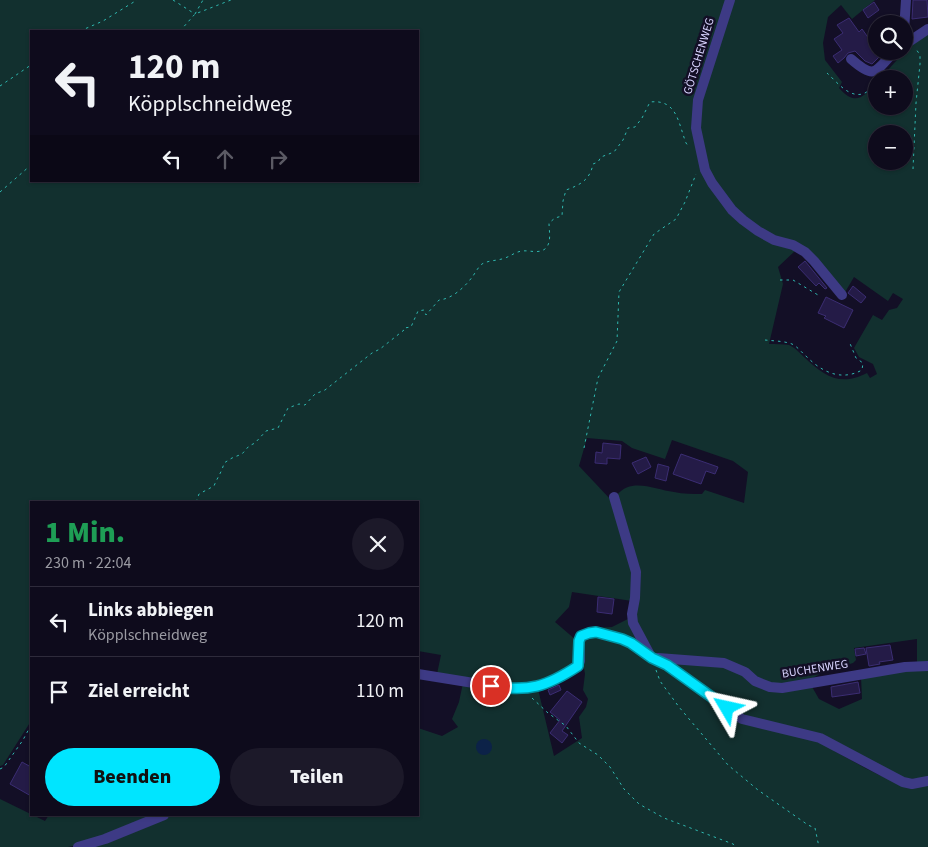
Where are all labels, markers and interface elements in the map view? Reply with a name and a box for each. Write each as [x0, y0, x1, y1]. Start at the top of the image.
map controls [868, 15, 913, 170]
button: search [868, 15, 913, 60]
street label: GÖTSCHENWEG [679, 16, 719, 96]
text: 120 m [128, 42, 220, 92]
icon: left [45, 50, 110, 115]
button: + [868, 70, 913, 115]
text: Köpplschneidweg [128, 88, 292, 120]
button: − [868, 125, 913, 170]
icon: left [158, 145, 186, 173]
icon: ahead [211, 145, 239, 173]
icon: right [264, 145, 292, 173]
text: 1 Min. [45, 511, 125, 554]
button: close [352, 518, 404, 570]
text: 230 m · 22:04 [45, 552, 132, 574]
text: Links abbiegen [88, 597, 214, 624]
icon: left [45, 608, 73, 636]
text: 120 m [356, 608, 404, 635]
text: Köpplschneidweg [88, 624, 207, 646]
street label: BUCHENWEG [781, 655, 849, 683]
pin [470, 665, 512, 707]
icon: arrive [477, 672, 505, 700]
icon: arrive [45, 678, 73, 706]
text: Ziel erreicht [88, 678, 189, 705]
text: 110 m [356, 678, 404, 705]
position arrow [700, 681, 752, 733]
button: Beenden [45, 748, 220, 806]
button: Teilen [230, 748, 404, 806]

